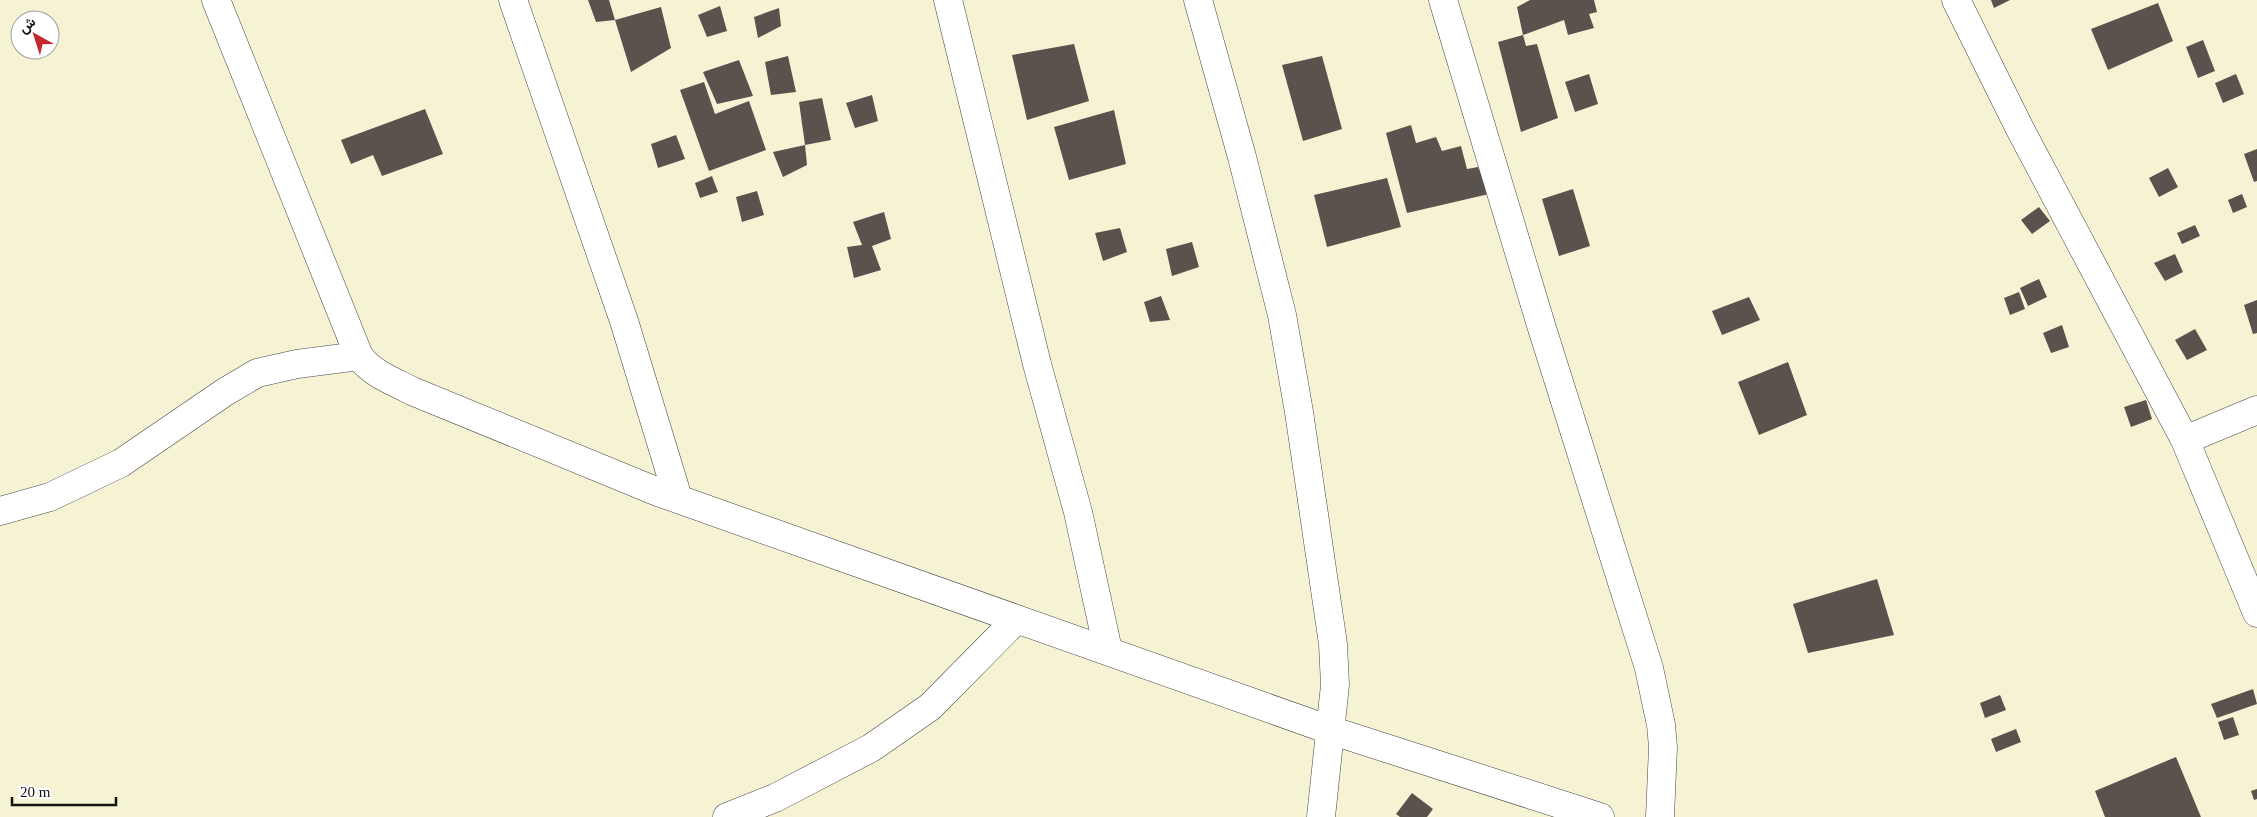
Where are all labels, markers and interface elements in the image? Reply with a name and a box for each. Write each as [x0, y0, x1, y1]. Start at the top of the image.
north arrow [10, 10, 60, 60]
text: ش [16, 14, 39, 37]
scale bar [12, 774, 116, 806]
text: 20 m [20, 784, 51, 800]

